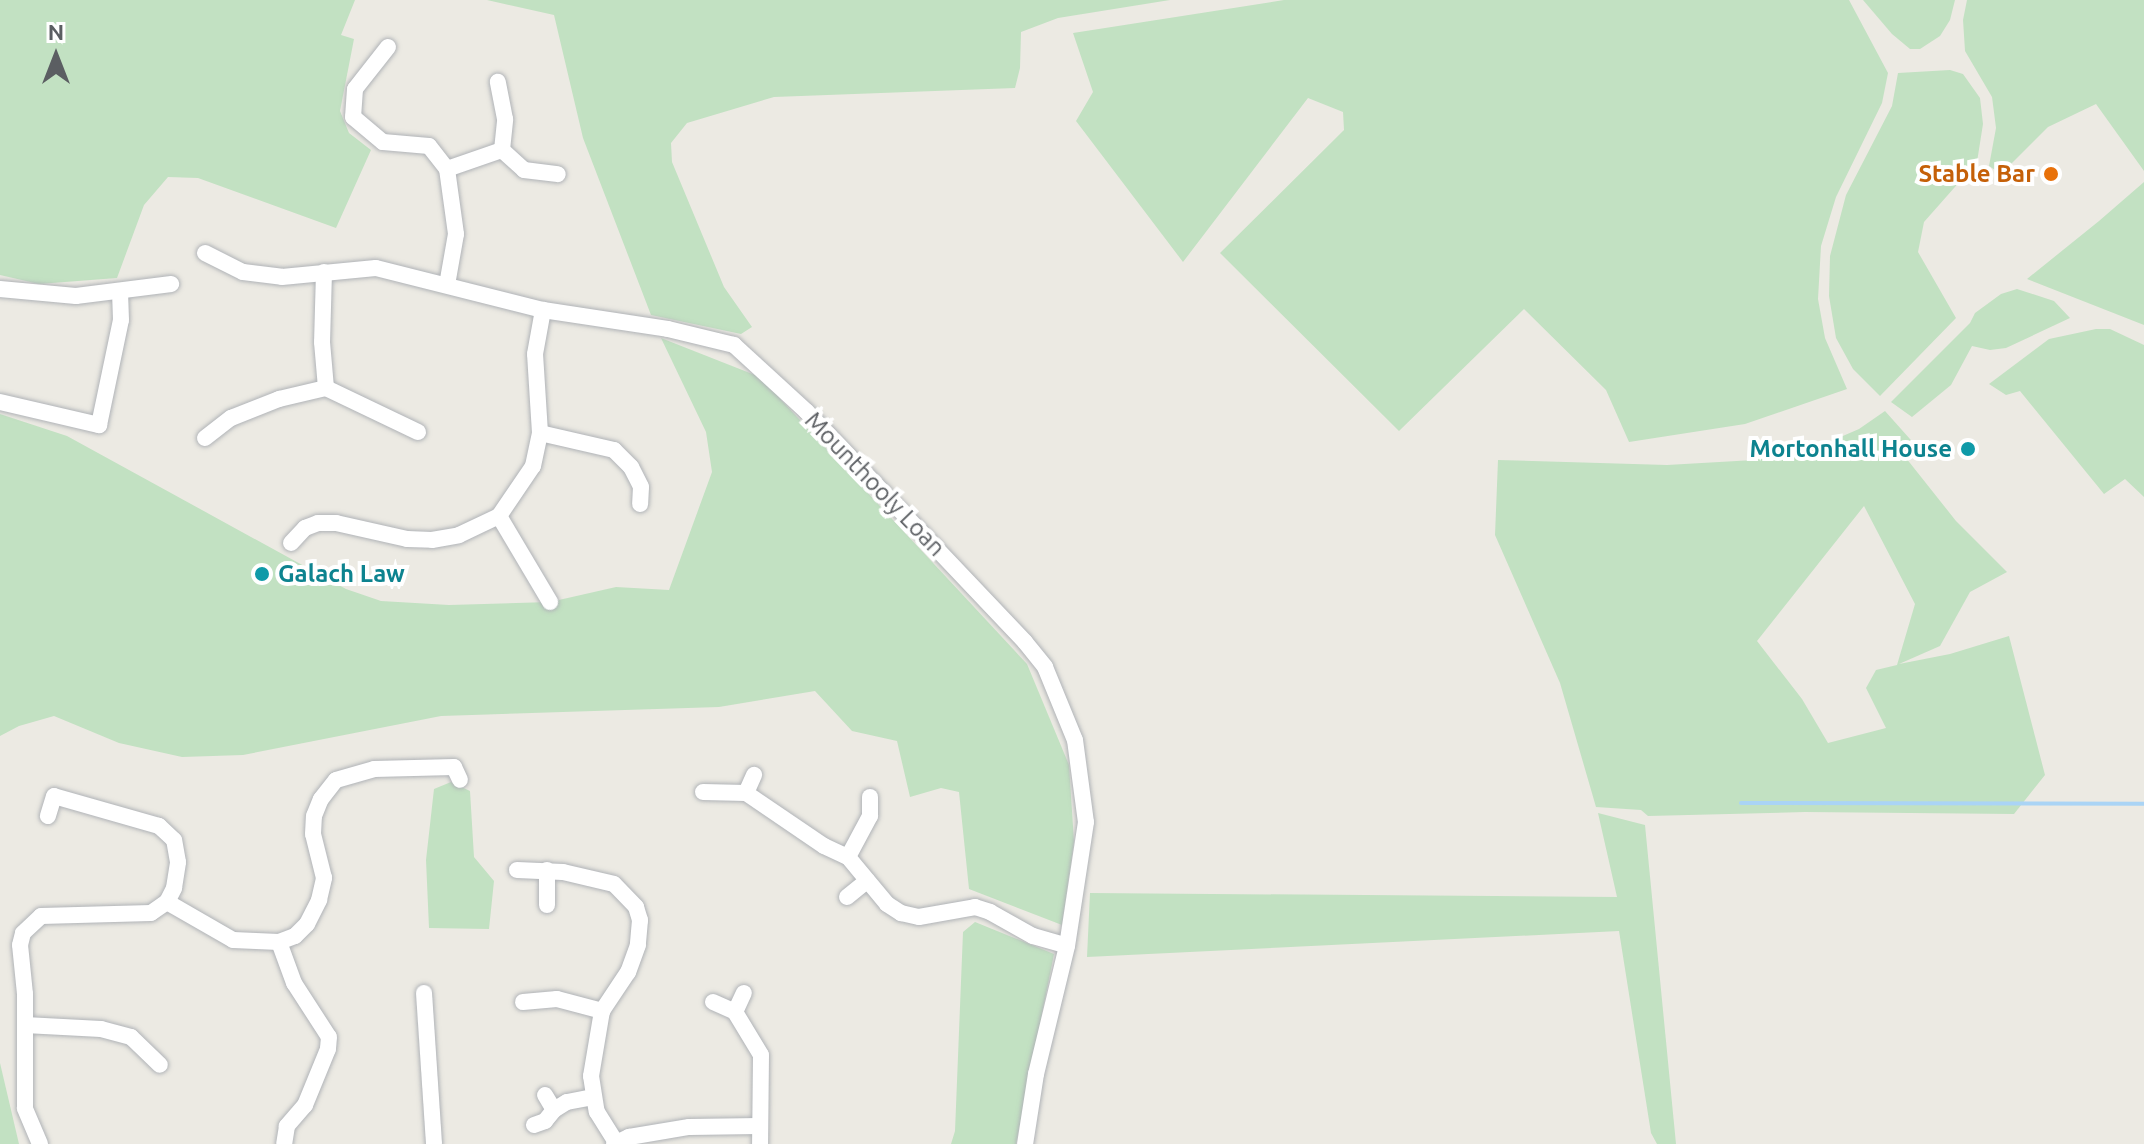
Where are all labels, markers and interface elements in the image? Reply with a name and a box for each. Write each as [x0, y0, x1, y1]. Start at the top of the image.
north arrow [16, 16, 96, 96]
text: N [48, 19, 64, 44]
place label: Stable Bar [1918, 160, 2035, 188]
marker: Stable Bar [2042, 165, 2060, 183]
street label: Mounthooly Loan [799, 406, 951, 562]
place label: Mortonhall House [1750, 435, 1952, 463]
marker: Mortonhall House [1959, 440, 1977, 458]
place label: Galach Law [278, 560, 405, 588]
marker: Galach Law [253, 565, 271, 583]

